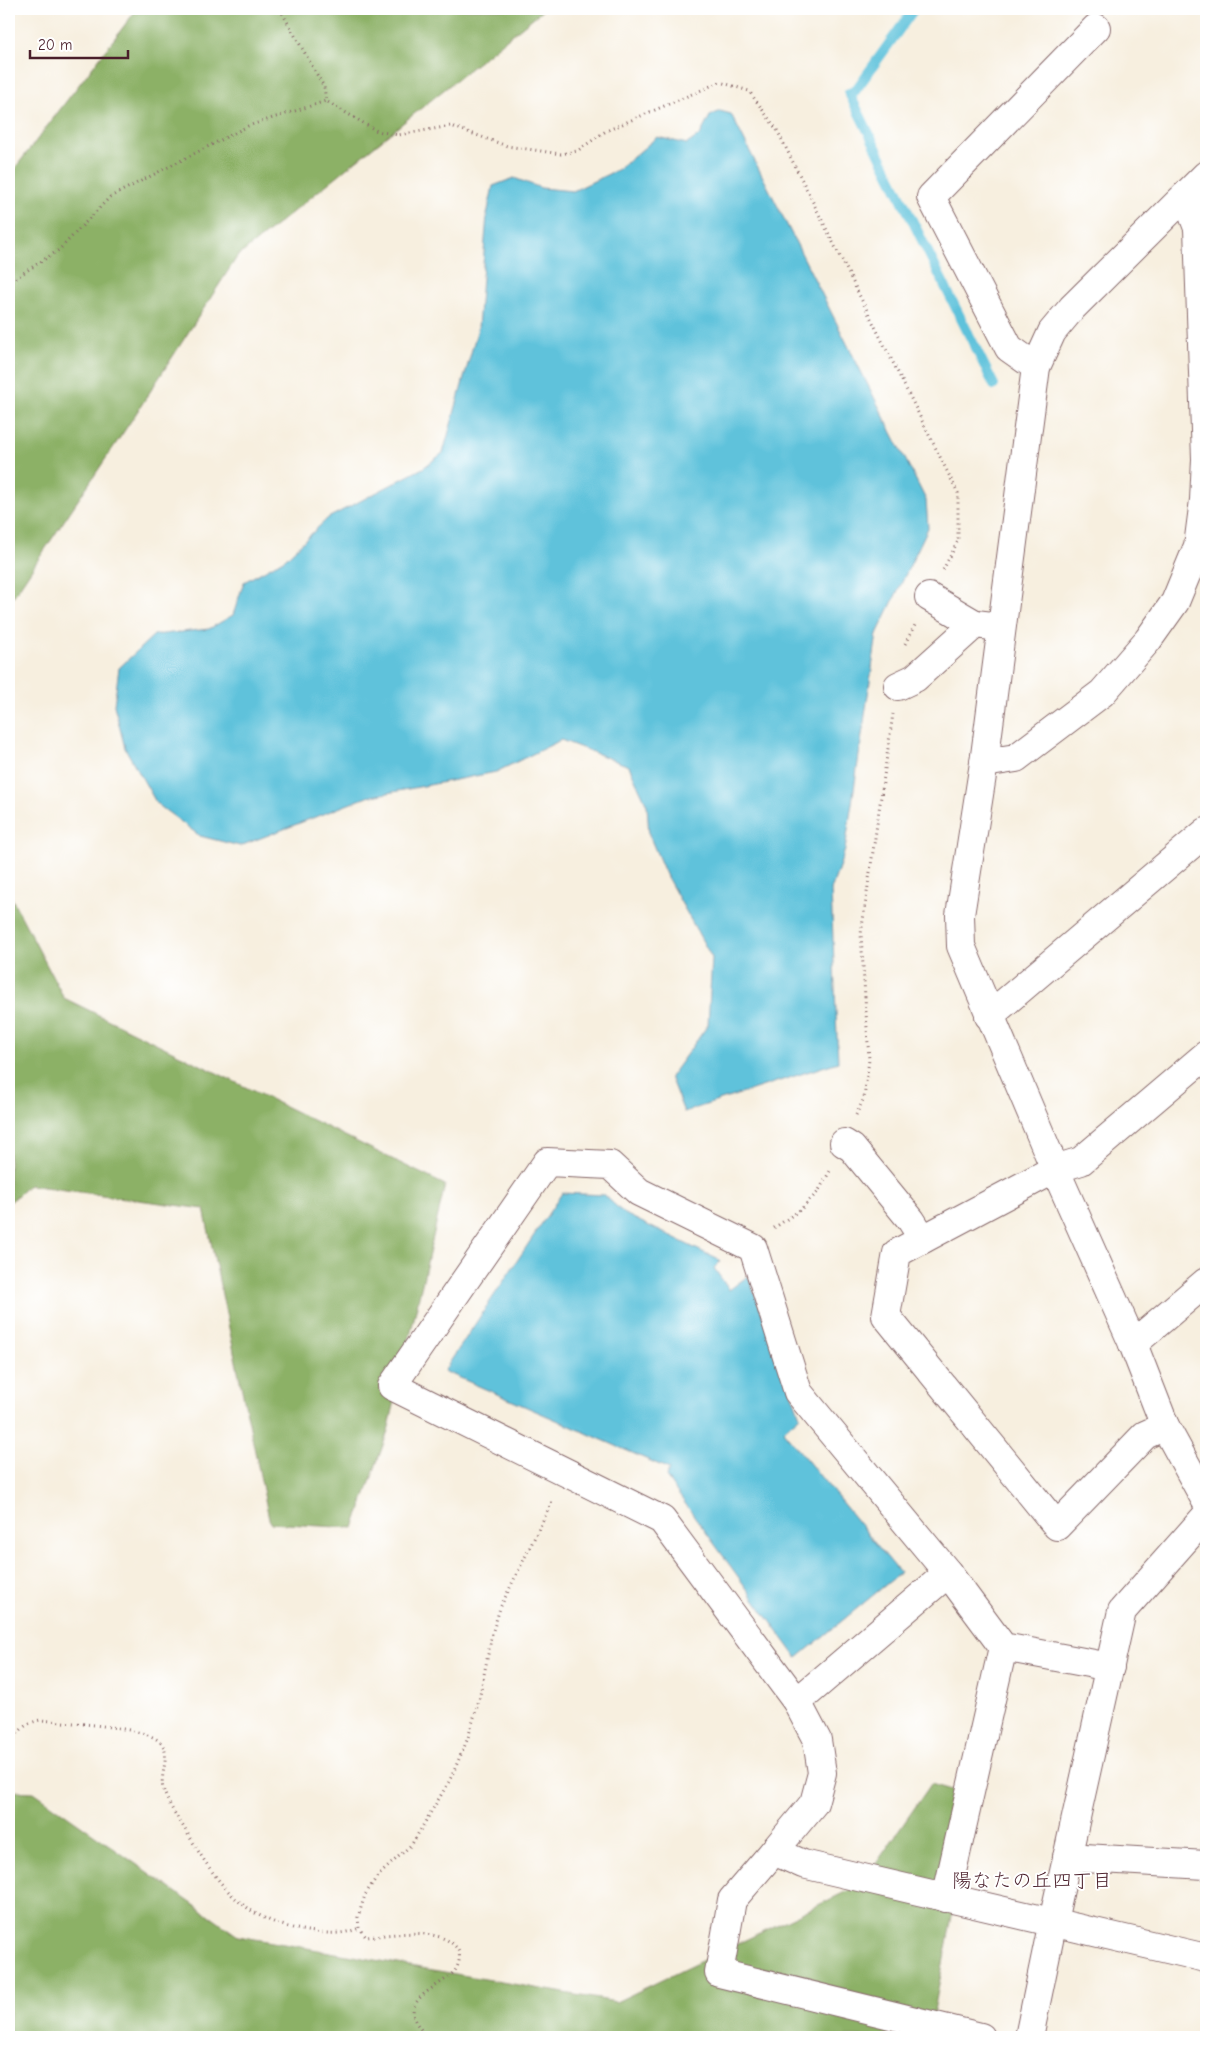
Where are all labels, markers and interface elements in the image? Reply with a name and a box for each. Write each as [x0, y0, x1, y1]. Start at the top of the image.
scale bar [30, 28, 128, 60]
text: 20 m [38, 36, 72, 54]
district label: 陽なたの丘四丁目 [952, 1869, 1112, 1892]

